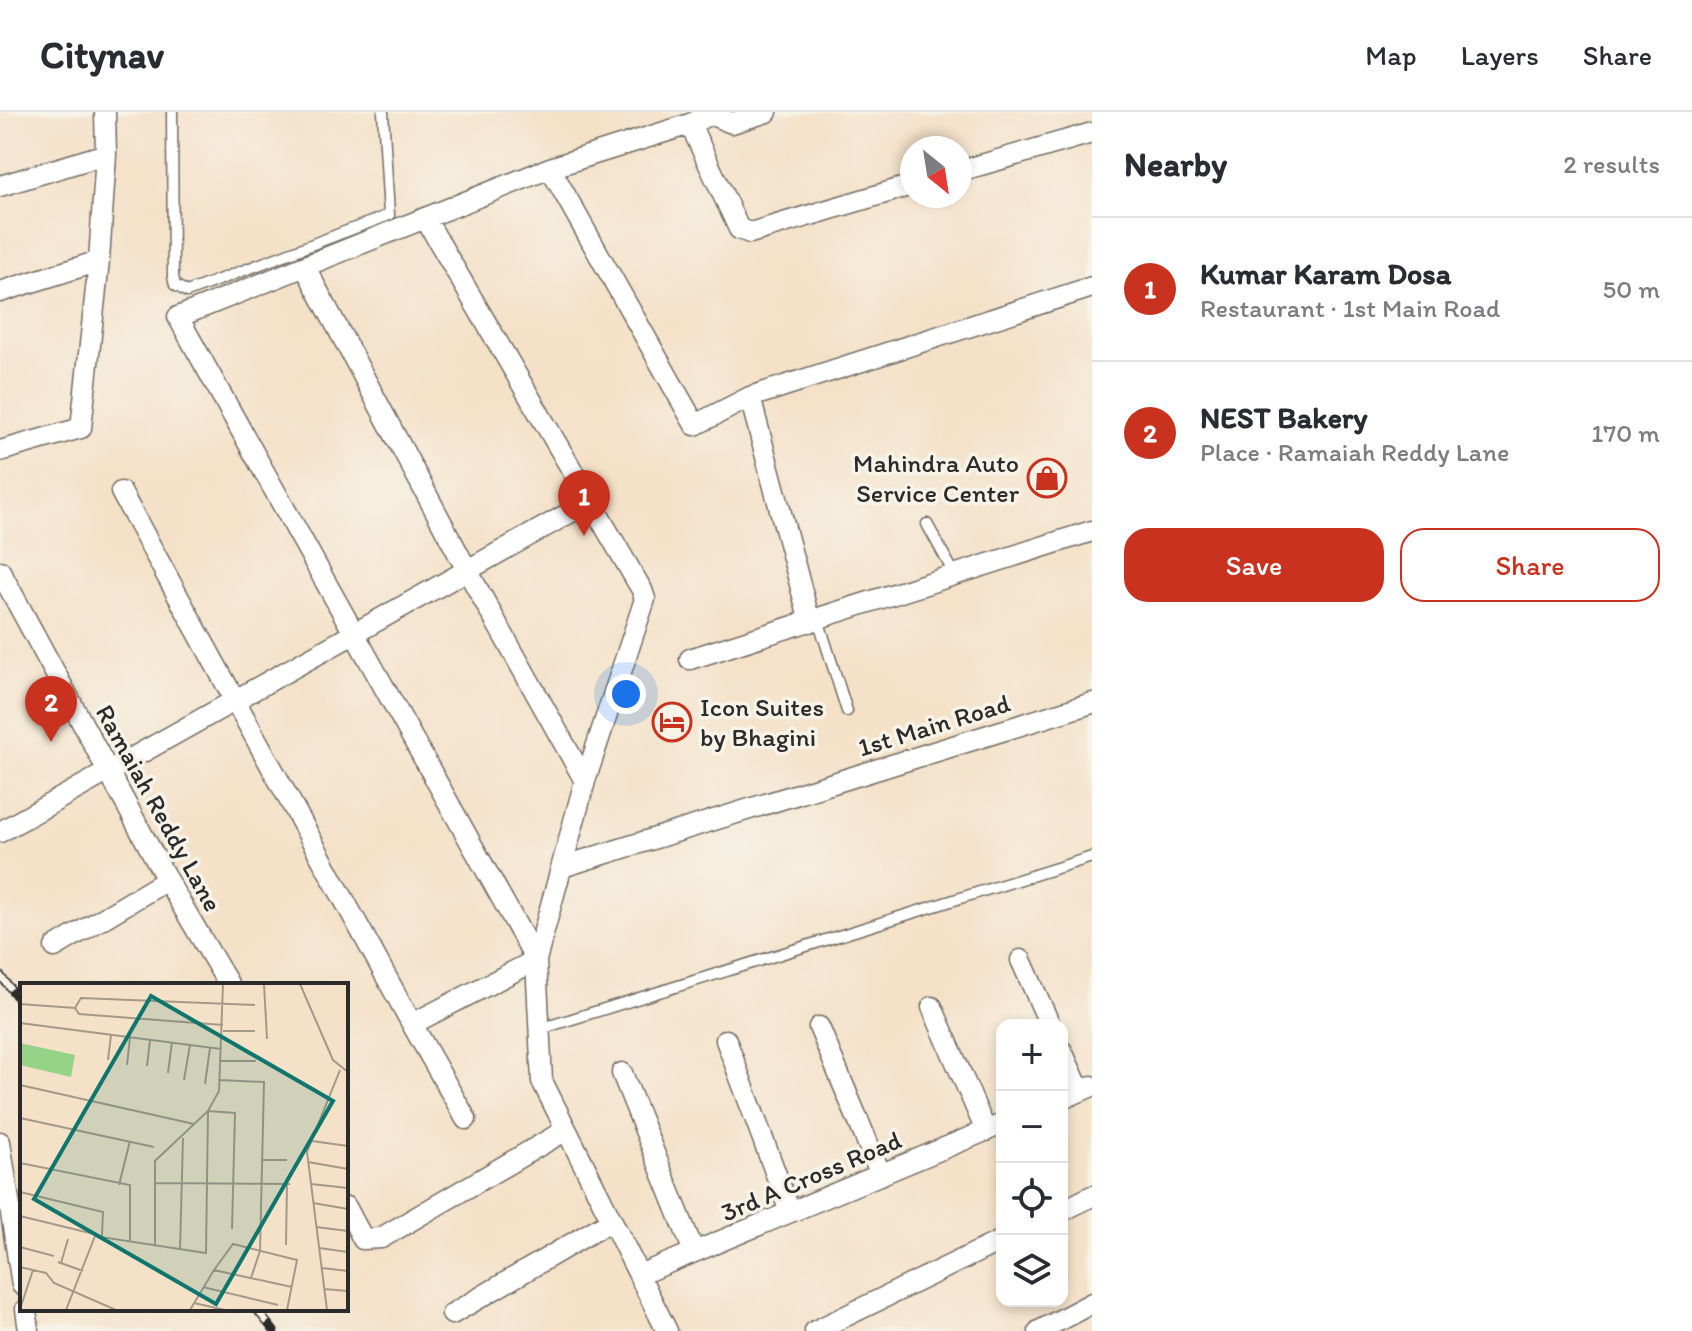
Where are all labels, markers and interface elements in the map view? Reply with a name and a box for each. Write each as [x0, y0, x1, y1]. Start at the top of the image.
text: Citynav [40, 32, 164, 78]
text: Map [1365, 38, 1417, 72]
text: Layers [1461, 38, 1539, 72]
text: Share [1583, 38, 1652, 72]
north arrow [900, 136, 972, 208]
text: Nearby [1124, 144, 1227, 185]
text: 2 results [1563, 148, 1660, 180]
text: Kumar Karam Dosa [1200, 255, 1451, 292]
text: 1 [1144, 273, 1156, 305]
text: 50 m [1603, 273, 1660, 305]
text: Restaurant · 1st Main Road [1200, 292, 1500, 324]
text: NEST Bakery [1200, 399, 1368, 436]
text: 2 [1143, 417, 1157, 449]
text: 170 m [1591, 417, 1660, 449]
text: Place · Ramaiah Reddy Lane [1200, 436, 1509, 468]
place label: Mahindra Auto Service Center [853, 447, 1020, 509]
shop icon: Mahindra Auto Service Center [1026, 457, 1068, 499]
pin: 1 [558, 470, 610, 536]
button: Save [1124, 528, 1384, 602]
button: Share [1400, 528, 1660, 602]
your location [606, 674, 646, 714]
pin: 2 [25, 676, 77, 742]
street label: 1st Main Road [854, 686, 1015, 763]
place label: Icon Suites by Bhagini [700, 691, 824, 753]
street label: Ramaiah Reddy Lane [89, 699, 229, 917]
hotel icon: Icon Suites by Bhagini [651, 701, 693, 743]
inset map [20, 983, 348, 1311]
map controls [996, 1019, 1068, 1307]
button: + [996, 1019, 1068, 1091]
button: − [996, 1091, 1068, 1163]
street label: 3rd A Cross Road [716, 1124, 906, 1228]
button: locate [996, 1163, 1068, 1235]
button: layers [996, 1235, 1068, 1307]

